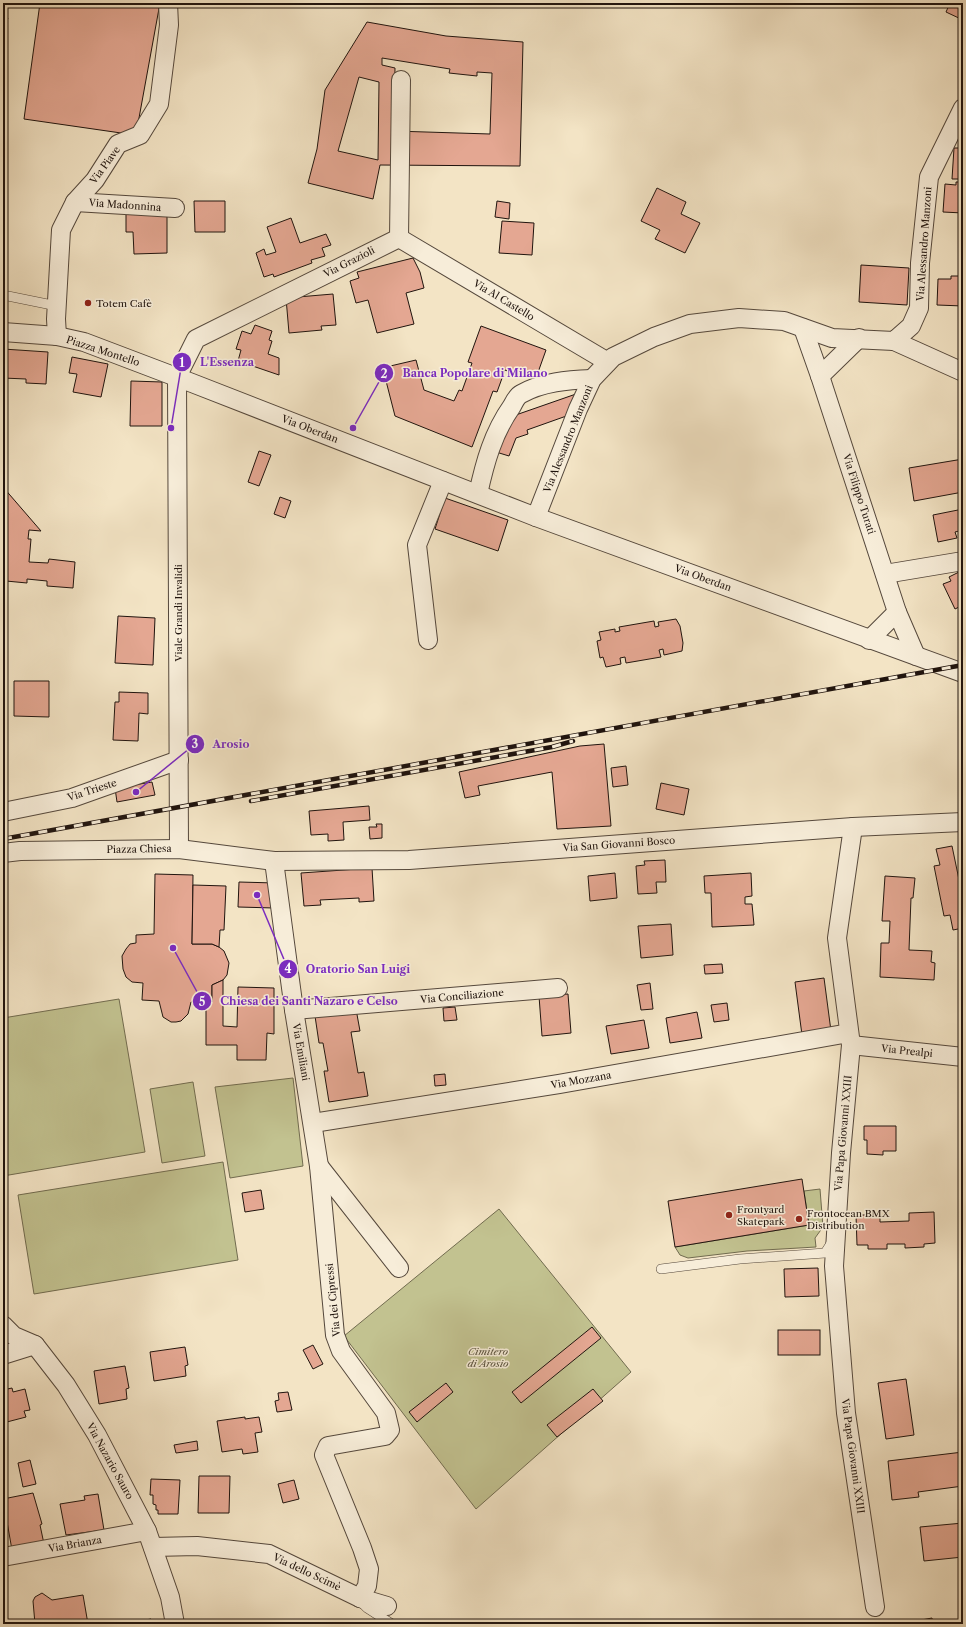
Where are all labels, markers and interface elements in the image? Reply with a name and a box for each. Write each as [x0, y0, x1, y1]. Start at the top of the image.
street label: Via Piave [86, 143, 123, 187]
street label: Via Alessandro Manzoni [913, 186, 934, 303]
street label: Via Madonnina [87, 196, 162, 214]
street label: Via Grazioli [320, 244, 377, 281]
street label: Via Al Castello [470, 276, 537, 323]
place label: Totem Cafè [96, 297, 152, 310]
marker: Totem Cafè [83, 298, 93, 308]
street label: Piazza Montello [65, 333, 141, 369]
callout: L'Essenza [172, 351, 262, 374]
text: 1 [179, 355, 185, 370]
text: L'Essenza [200, 355, 255, 369]
callout: Banca Popolare di Milano [374, 362, 556, 385]
text: 2 [380, 366, 388, 381]
text: Banca Popolare di Milano [403, 366, 548, 380]
street label: Via Alessandro Manzoni [540, 383, 596, 496]
street label: Via Oberdan [279, 412, 341, 446]
street label: Via Filippo Turati [840, 451, 878, 536]
street label: Via Oberdan [672, 561, 734, 595]
street label: Viale Grandi Invalidi [172, 564, 185, 663]
callout: Arosio [185, 732, 258, 755]
text: 3 [192, 736, 199, 751]
text: Arosio [212, 737, 249, 751]
street label: Via Trieste [65, 776, 119, 804]
street label: Via San Giovanni Bosco [561, 834, 676, 854]
street label: Piazza Chiesa [106, 842, 172, 856]
callout: Oratorio San Luigi [278, 957, 418, 980]
text: 4 [284, 961, 292, 976]
text: Oratorio San Luigi [306, 962, 410, 976]
street label: Via Conciliazione [419, 986, 505, 1006]
callout: Chiesa dei Santi Nazaro e Celso [192, 990, 405, 1013]
text: 5 [199, 994, 206, 1009]
text: Chiesa dei Santi Nazaro e Celso [220, 994, 398, 1008]
street label: Via Emiliani [289, 1021, 312, 1082]
street label: Via Prealpi [880, 1042, 933, 1060]
street label: Via Mozzana [549, 1068, 613, 1092]
street label: Via Papa Giovanni XXIII [831, 1074, 855, 1192]
place label: Frontyard Skatepark [737, 1203, 786, 1228]
place label: Frontocean BMX Distribution [807, 1207, 890, 1232]
marker: Frontyard Skatepark [724, 1210, 734, 1220]
marker: Frontocean BMX Distribution [794, 1214, 804, 1224]
street label: Via dei Cipressi [323, 1263, 343, 1338]
park label: Cimitero di Arosio [468, 1345, 509, 1370]
street label: Via Papa Giovanni XXIII [838, 1397, 868, 1515]
street label: Via Nazario Sauro [83, 1420, 136, 1502]
street label: Via Brianza [46, 1533, 104, 1555]
street label: Via dello Scimè [270, 1550, 344, 1594]

